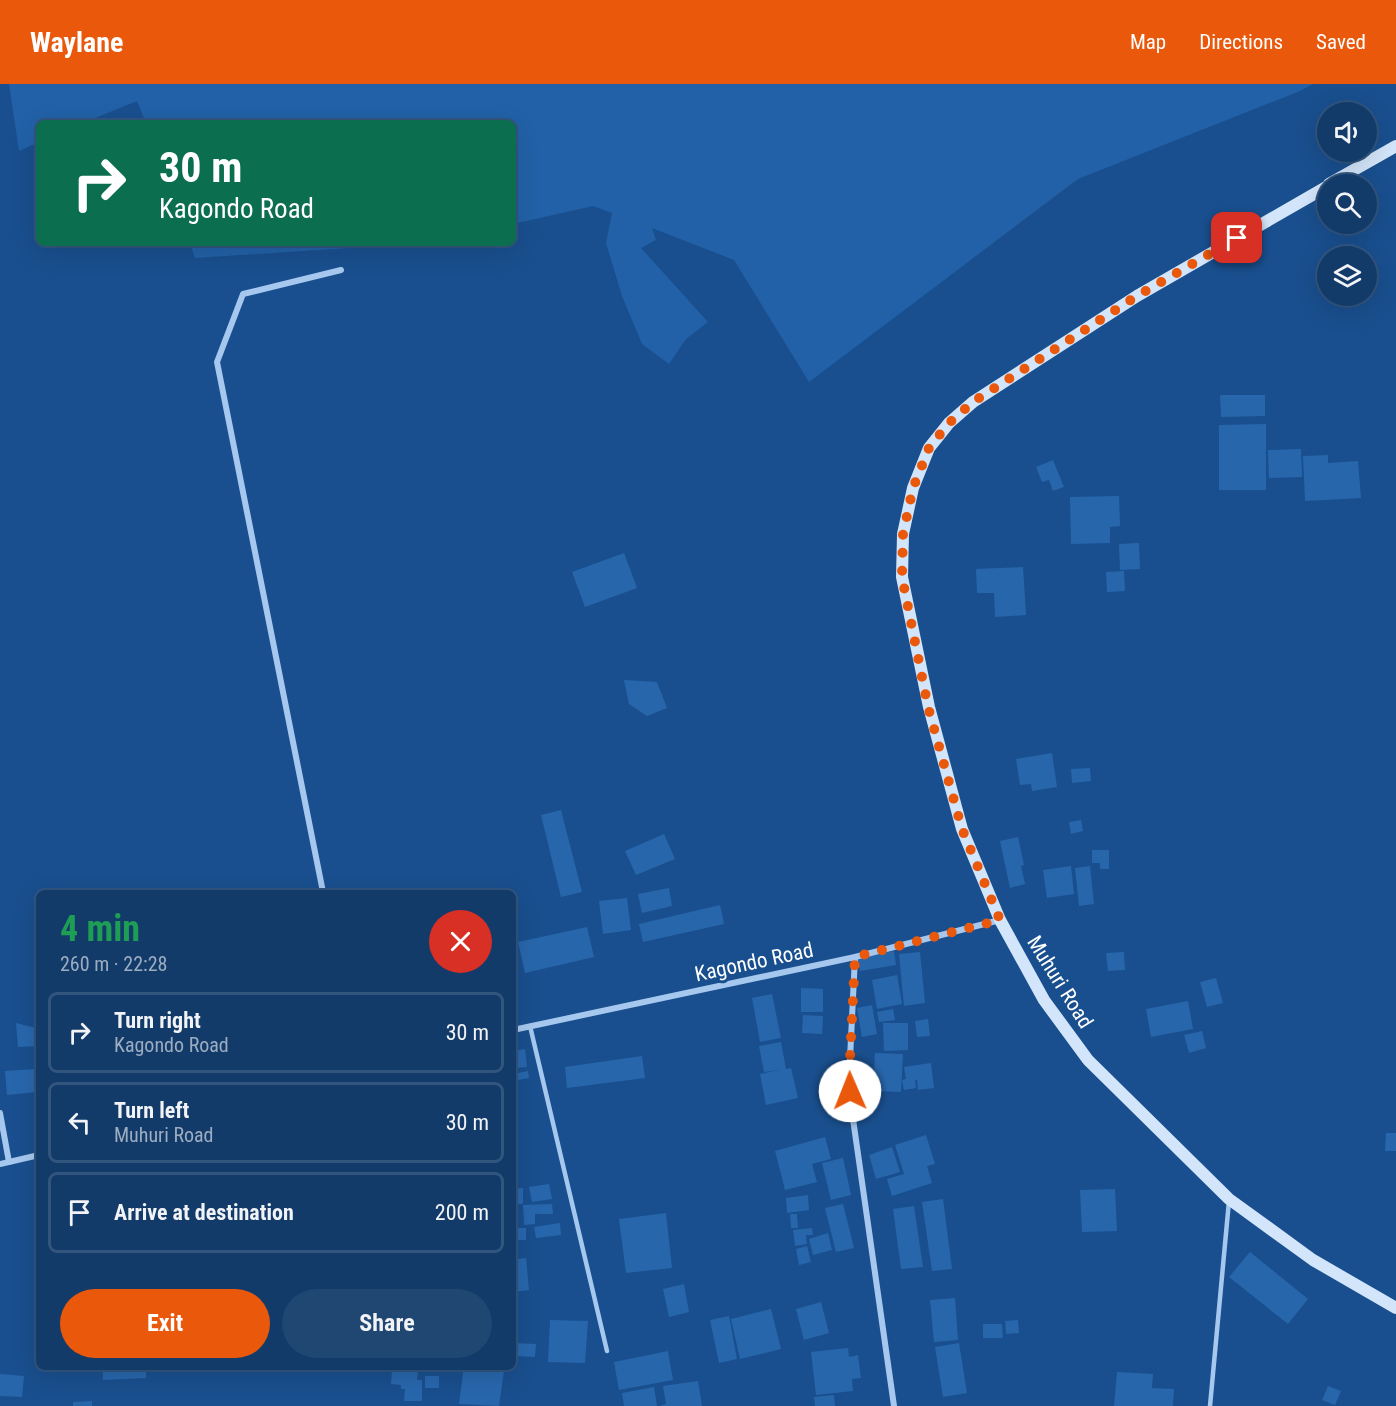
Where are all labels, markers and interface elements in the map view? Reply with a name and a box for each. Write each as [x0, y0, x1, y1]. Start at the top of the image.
text: Waylane [30, 26, 123, 59]
text: Map [1130, 30, 1166, 54]
text: Directions [1199, 30, 1283, 54]
text: Saved [1316, 30, 1366, 54]
map controls [1317, 102, 1377, 306]
button: sound [1317, 102, 1377, 162]
text: 30 m [159, 143, 242, 192]
icon: right [60, 144, 138, 222]
button: search [1317, 174, 1377, 234]
text: Kagondo Road [159, 193, 314, 225]
pin [1211, 212, 1262, 263]
icon: arrive [1220, 221, 1253, 254]
button: layers [1317, 246, 1377, 306]
text: 4 min [60, 908, 140, 950]
button: close [429, 910, 492, 973]
street label: Muhuri Road [1022, 931, 1098, 1033]
street label: Kagondo Road [693, 938, 815, 986]
text: 260 m · 22:28 [60, 952, 167, 976]
text: Turn right [114, 1008, 201, 1033]
icon: right [63, 1016, 96, 1049]
text: 30 m [446, 1020, 489, 1045]
text: Kagondo Road [114, 1033, 229, 1057]
position arrow [818, 1059, 882, 1123]
text: Turn left [114, 1098, 189, 1123]
icon: left [63, 1106, 96, 1139]
text: 30 m [446, 1110, 489, 1135]
text: Muhuri Road [114, 1123, 214, 1147]
icon: arrive [63, 1196, 96, 1229]
text: Arrive at destination [114, 1200, 294, 1225]
text: 200 m [435, 1200, 489, 1225]
button: Exit [60, 1289, 270, 1358]
button: Share [282, 1289, 492, 1358]

